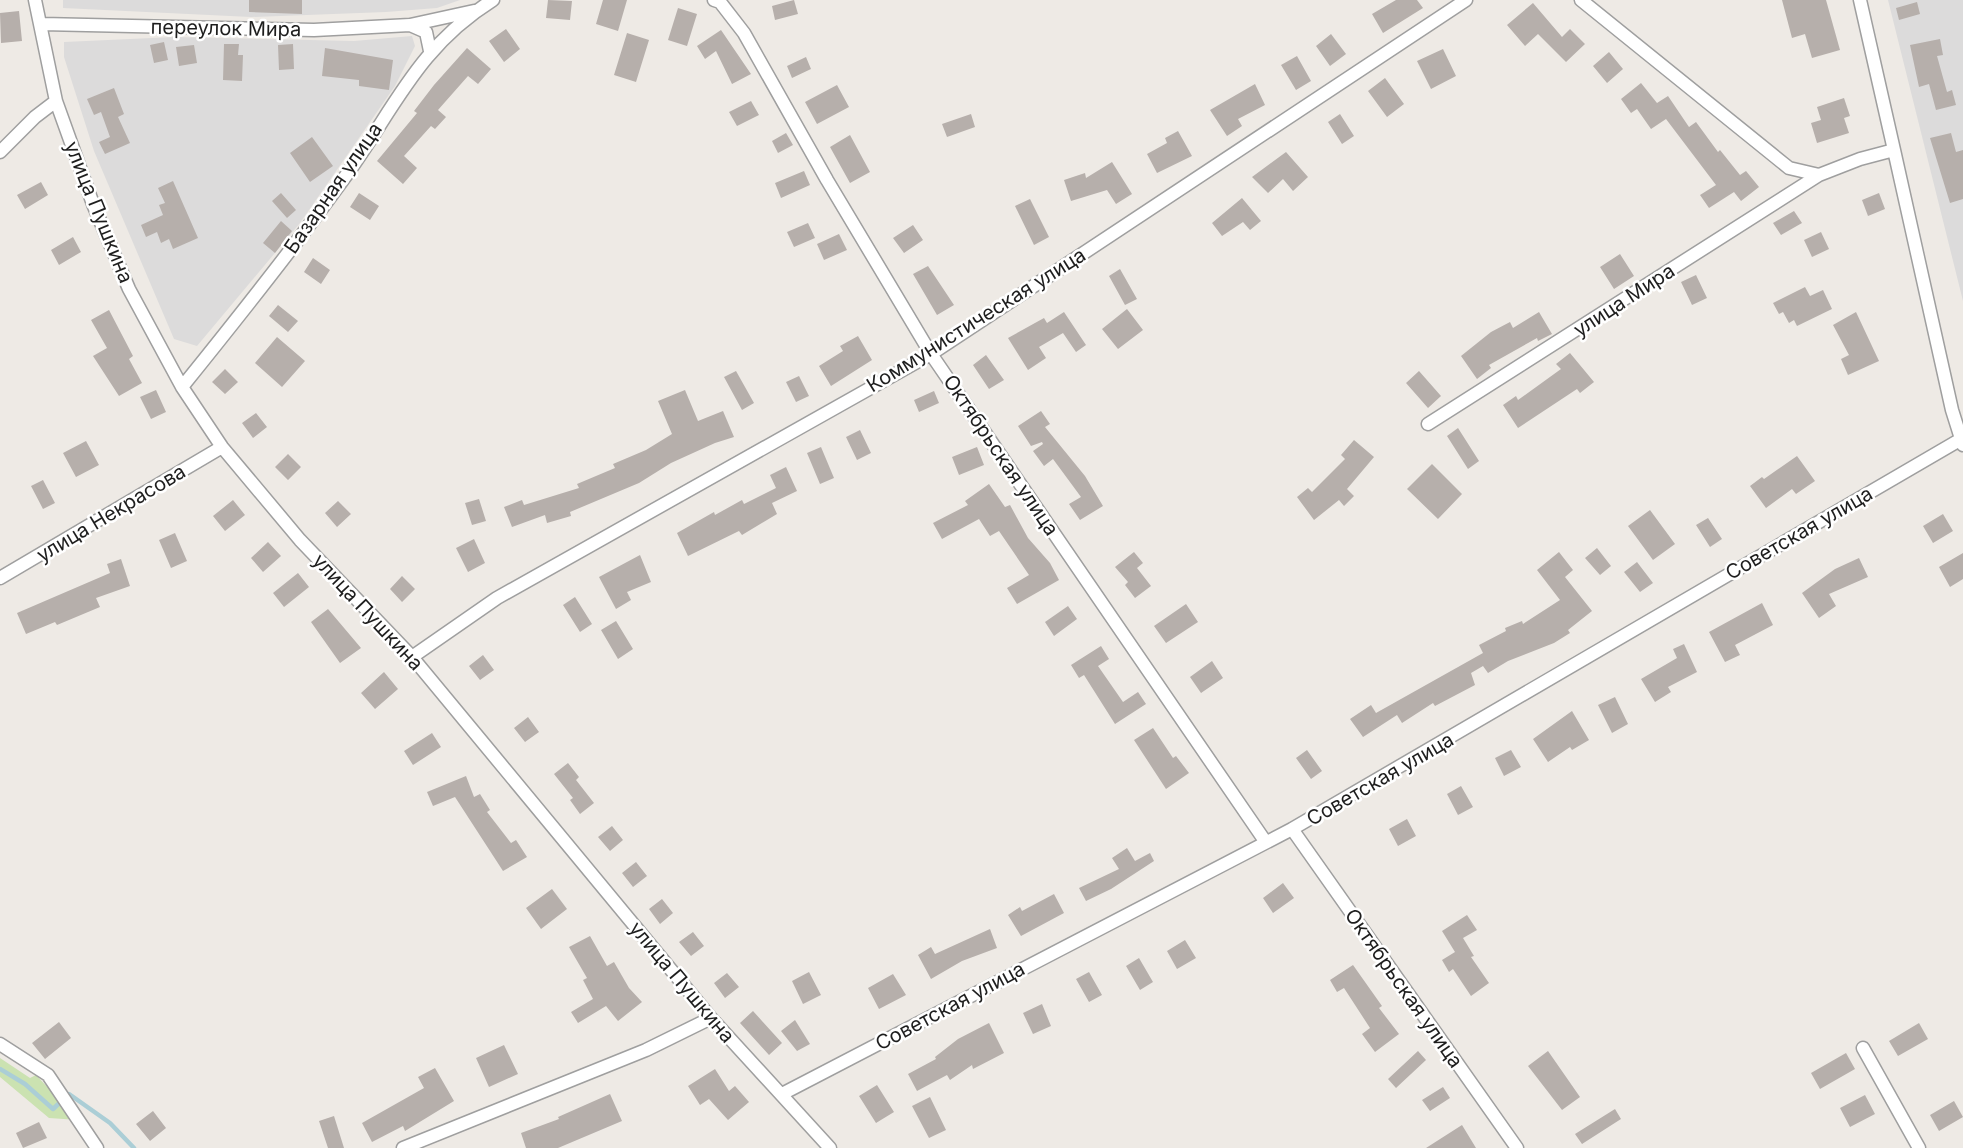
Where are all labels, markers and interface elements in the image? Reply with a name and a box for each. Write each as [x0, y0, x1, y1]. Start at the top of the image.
street label: переулок Мира [150, 15, 302, 41]
street label: Базарная улица [279, 118, 387, 258]
street label: улица Пушкина [60, 138, 138, 286]
street label: Коммунистическая улица [862, 243, 1090, 397]
street label: улица Мира [1569, 258, 1679, 342]
street label: Октябрьская улица [938, 370, 1064, 540]
street label: улица Некрасова [32, 459, 190, 567]
street label: Советская улица [1721, 481, 1877, 585]
street label: улица Пушкина [308, 549, 428, 675]
street label: Советская улица [1302, 727, 1458, 831]
street label: Октябрьская улица [1340, 904, 1468, 1072]
street label: улица Пушкина [624, 917, 740, 1047]
street label: Советская улица [871, 957, 1029, 1055]

